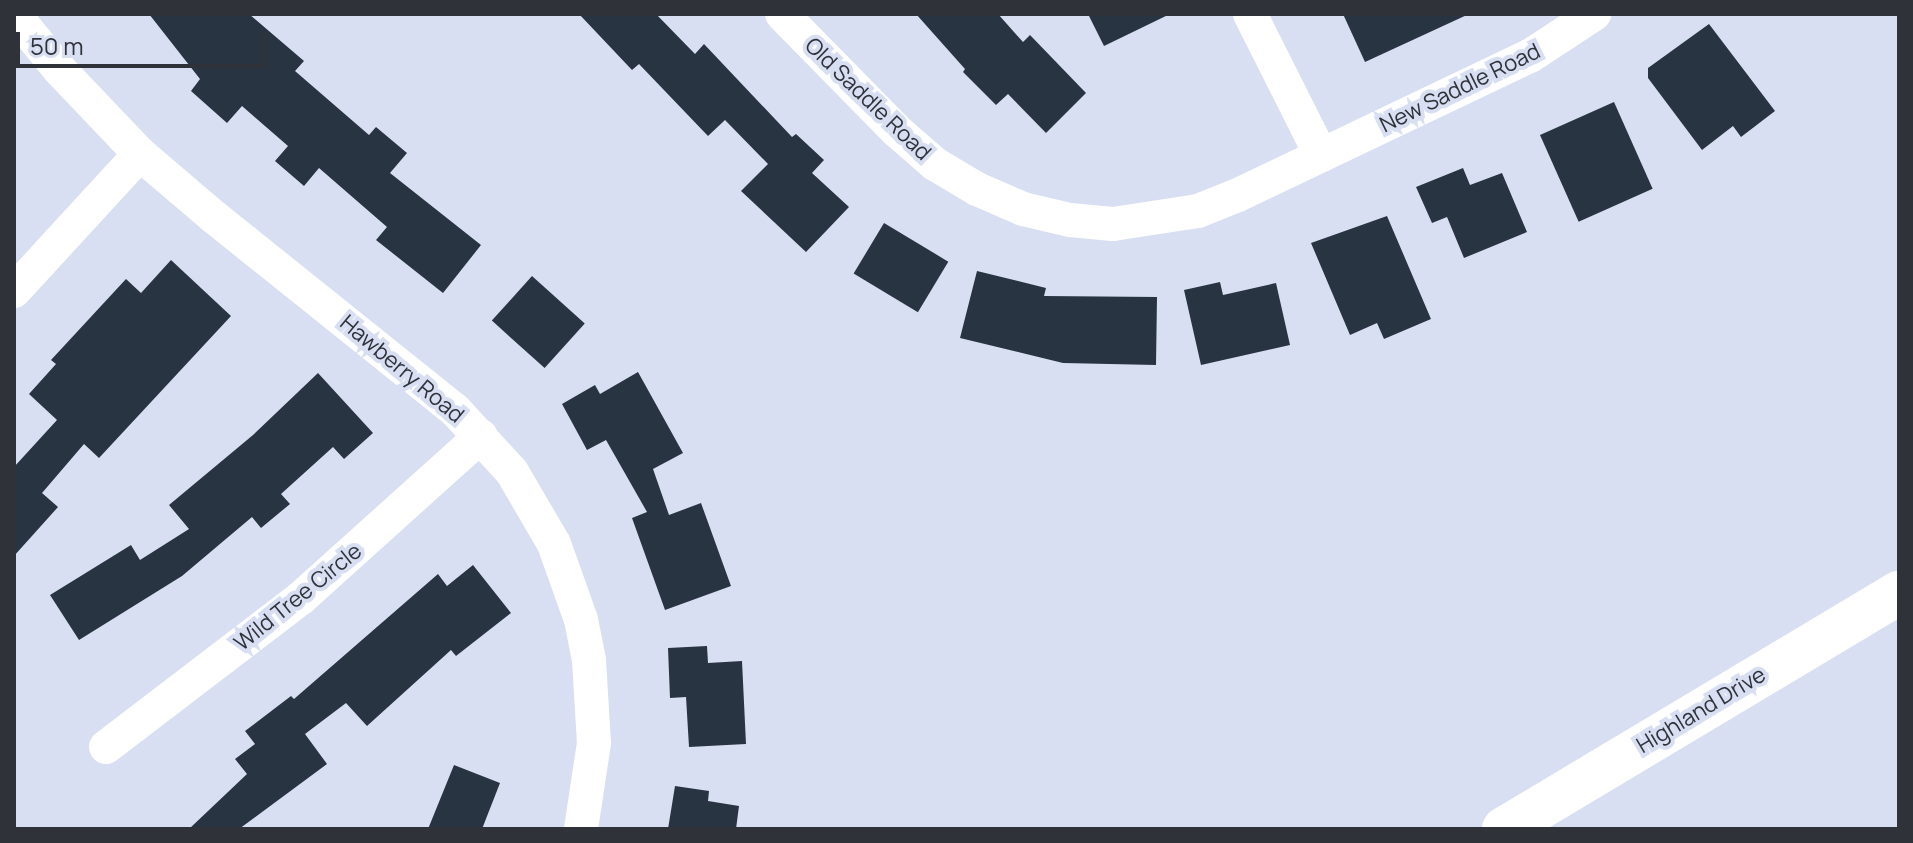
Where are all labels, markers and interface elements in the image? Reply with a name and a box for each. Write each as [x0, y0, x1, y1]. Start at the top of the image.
scale bar [20, 16, 270, 66]
text: 50 m [30, 29, 84, 62]
street label: Old Saddle Road [800, 32, 936, 166]
street label: New Saddle Road [1376, 38, 1544, 138]
street label: Hawberry Road [335, 310, 469, 428]
street label: Wild Tree Circle [229, 538, 367, 656]
street label: Highland Drive [1632, 661, 1770, 759]

